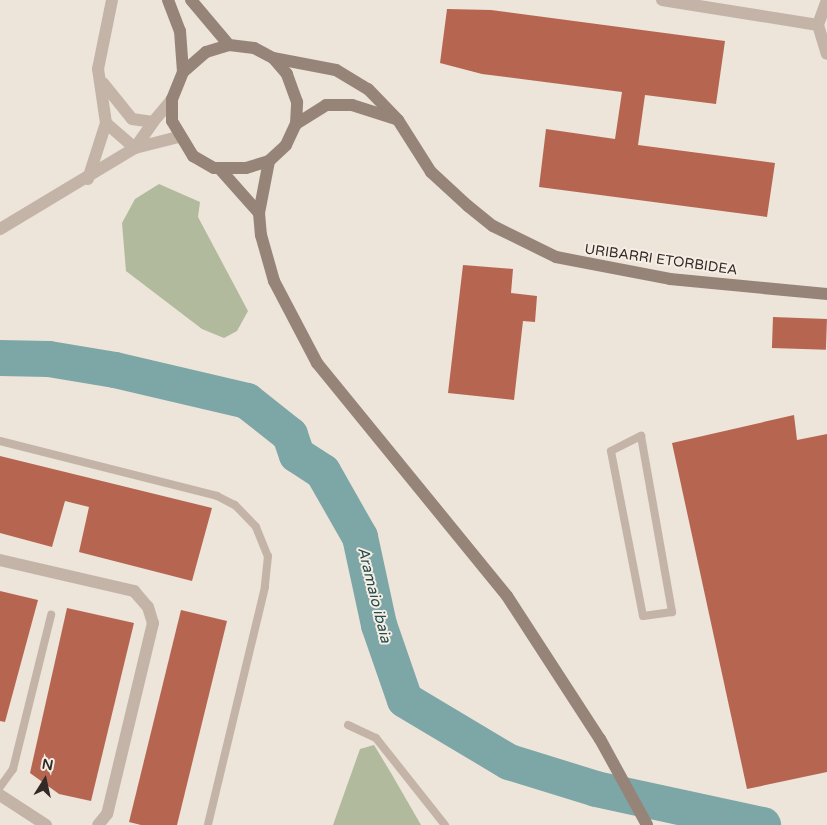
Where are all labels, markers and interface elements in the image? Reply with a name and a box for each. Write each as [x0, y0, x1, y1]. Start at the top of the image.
street label: URIBARRI ETORBIDEA [583, 241, 739, 279]
water label: Aramaio ibaia [353, 545, 395, 645]
north arrow [20, 755, 70, 805]
text: N [41, 755, 55, 774]

